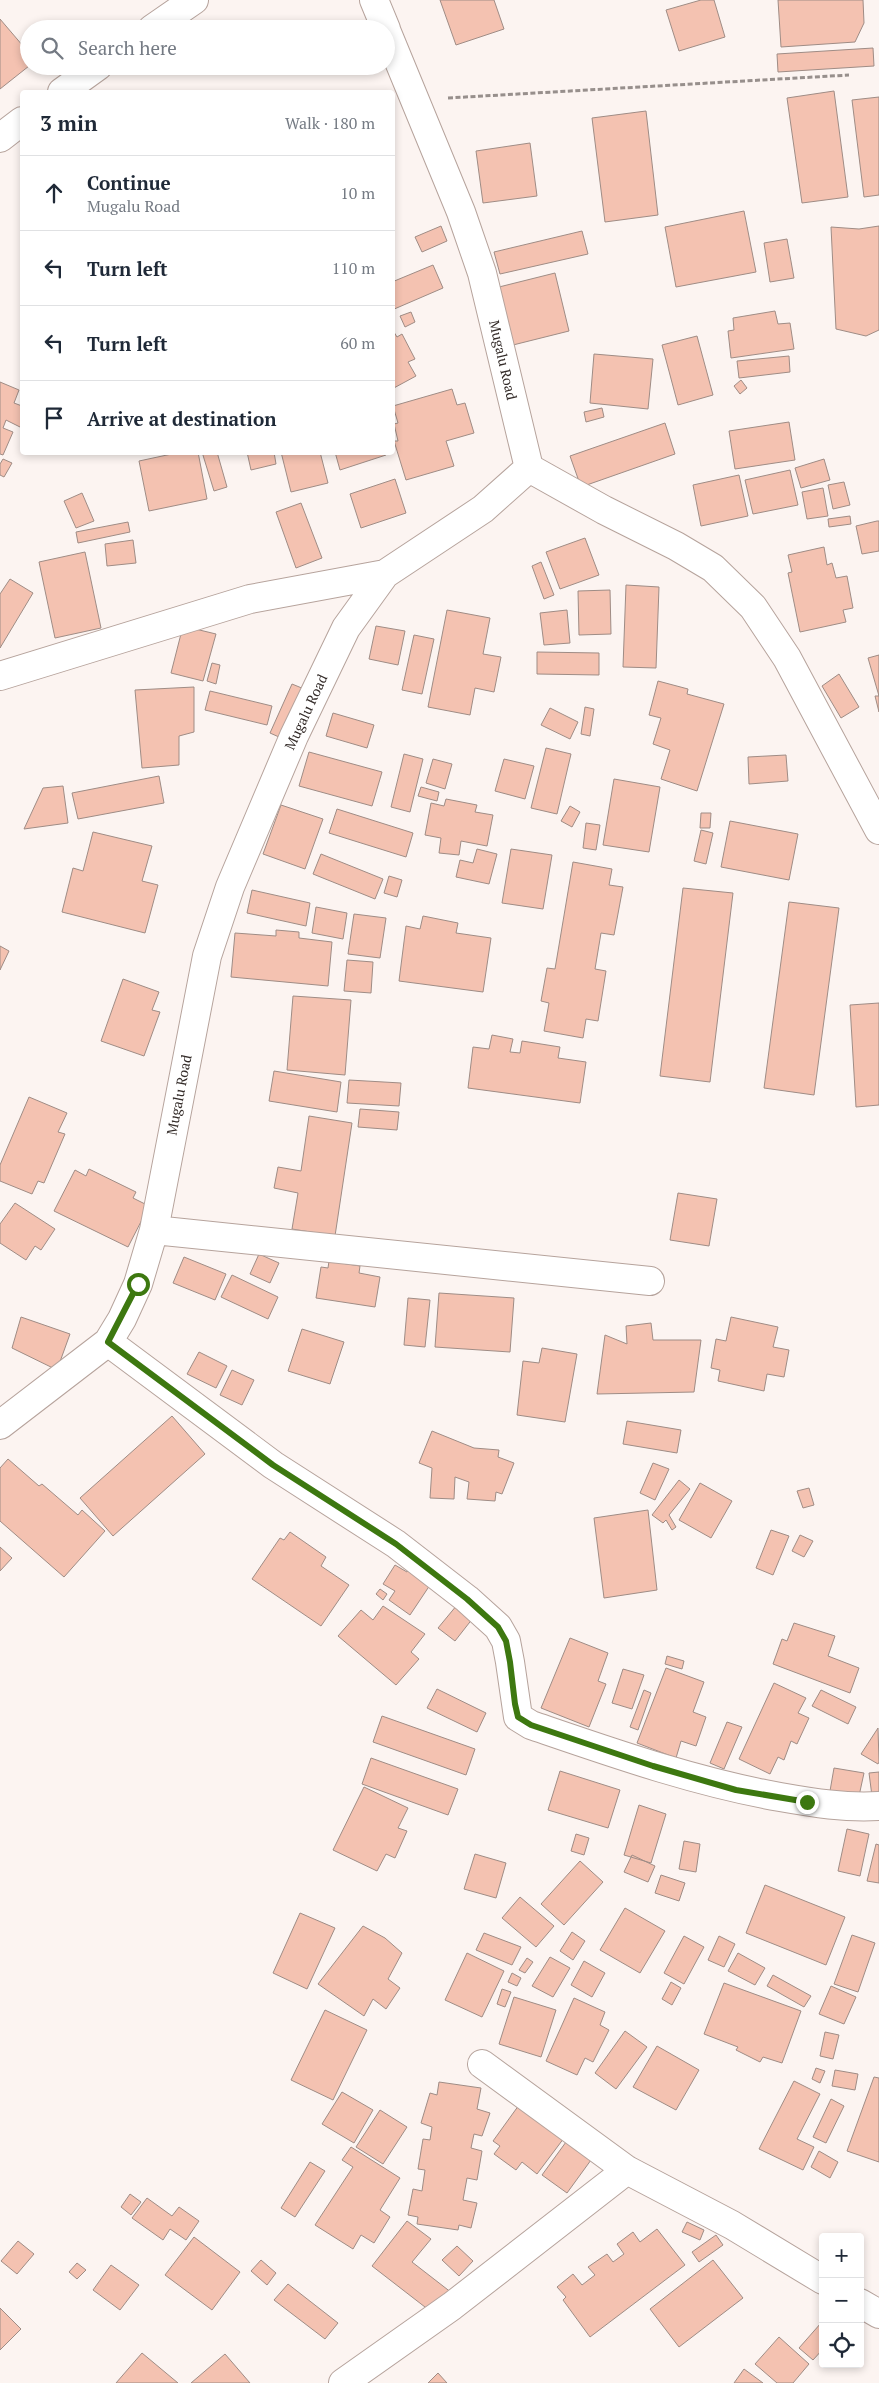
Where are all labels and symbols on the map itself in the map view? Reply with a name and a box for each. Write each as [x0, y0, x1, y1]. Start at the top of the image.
street label: Mugalu Road [485, 318, 522, 402]
street label: Mugalu Road [280, 671, 331, 753]
street label: Mugalu Road [161, 1053, 196, 1137]
route start [127, 1273, 150, 1296]
route end [796, 1791, 819, 1814]

